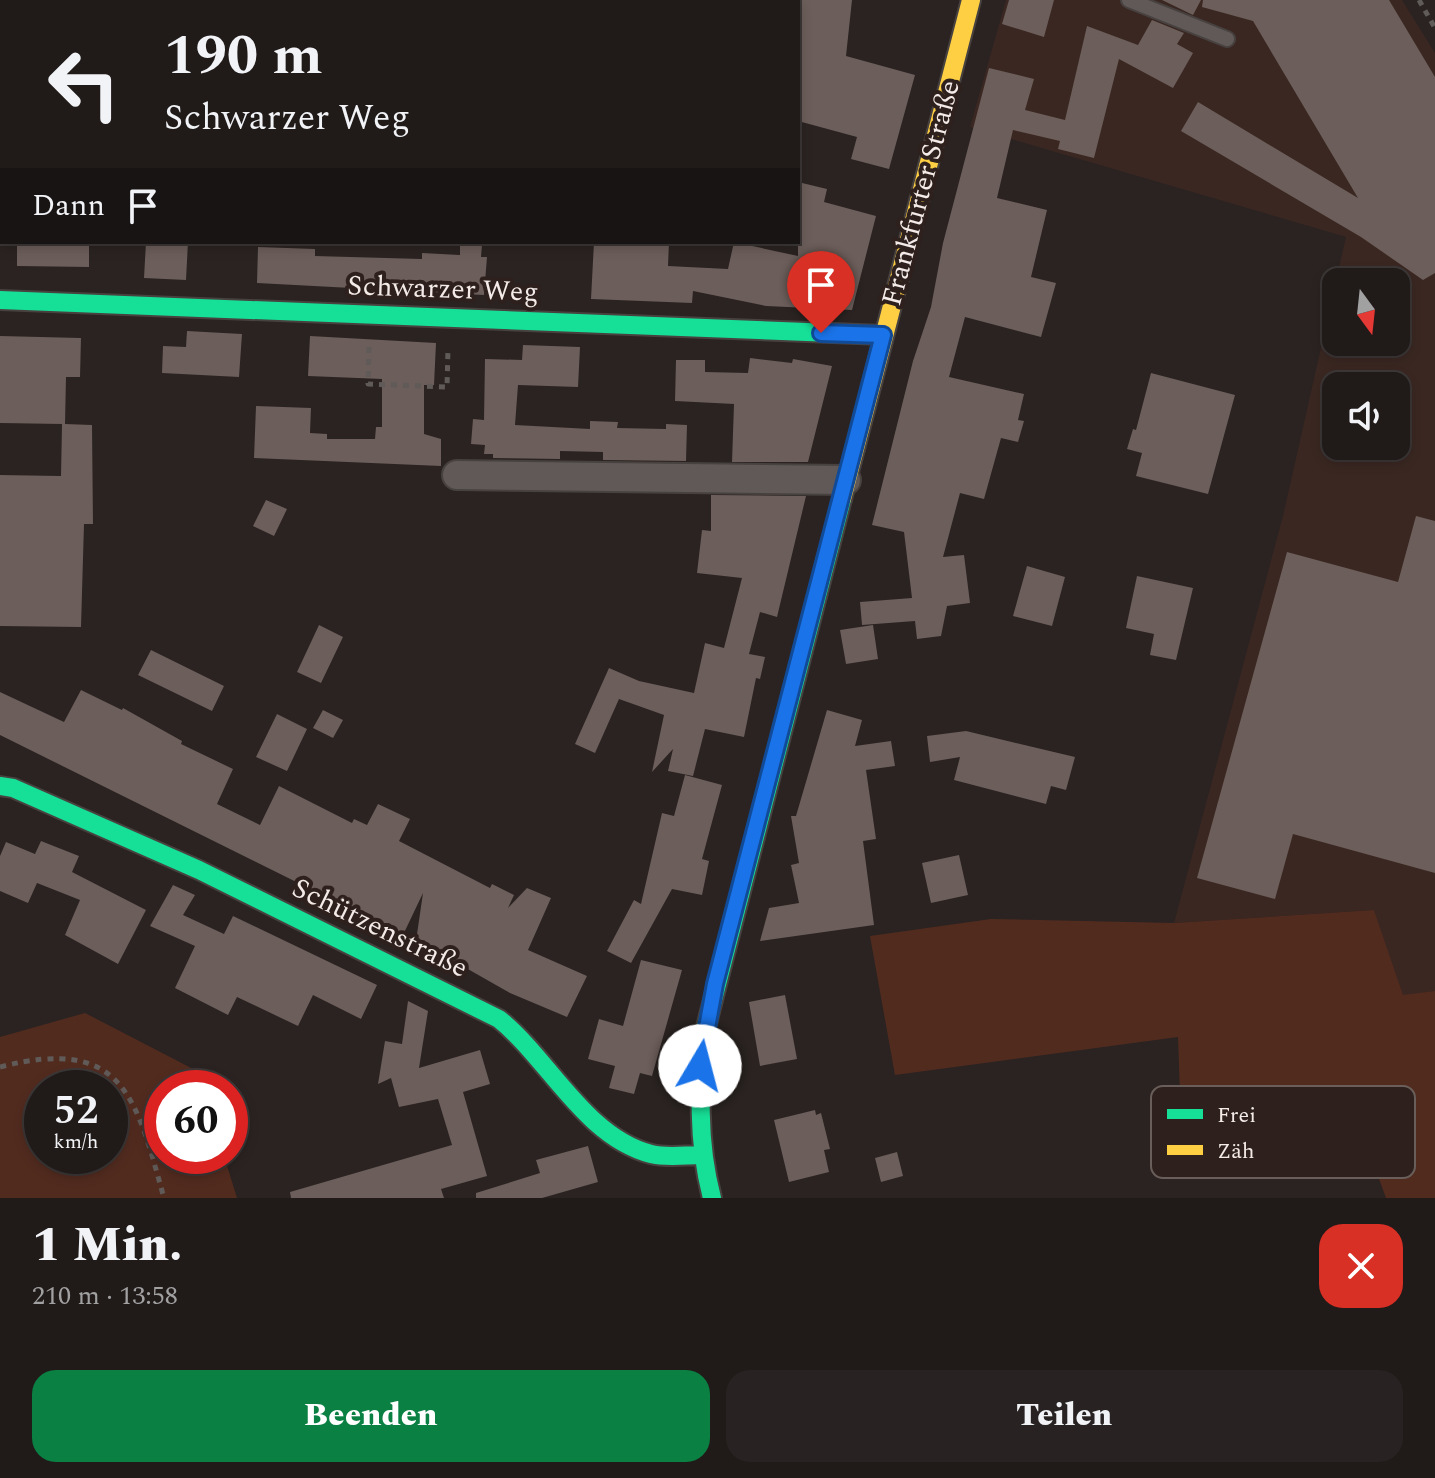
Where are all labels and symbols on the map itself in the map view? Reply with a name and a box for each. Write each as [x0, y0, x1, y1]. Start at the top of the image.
street label: Frankfurter Straße [870, 75, 972, 311]
pin [787, 251, 855, 333]
street label: Schwarzer Weg [347, 264, 539, 314]
north arrow [1322, 268, 1410, 356]
street label: Schützenstraße [285, 867, 475, 989]
position arrow [658, 1024, 742, 1108]
speed limit sign: 60 [144, 1070, 248, 1174]
legend [1151, 1086, 1415, 1178]
text: Frei [1217, 1099, 1256, 1132]
text: Zäh [1217, 1135, 1255, 1168]

